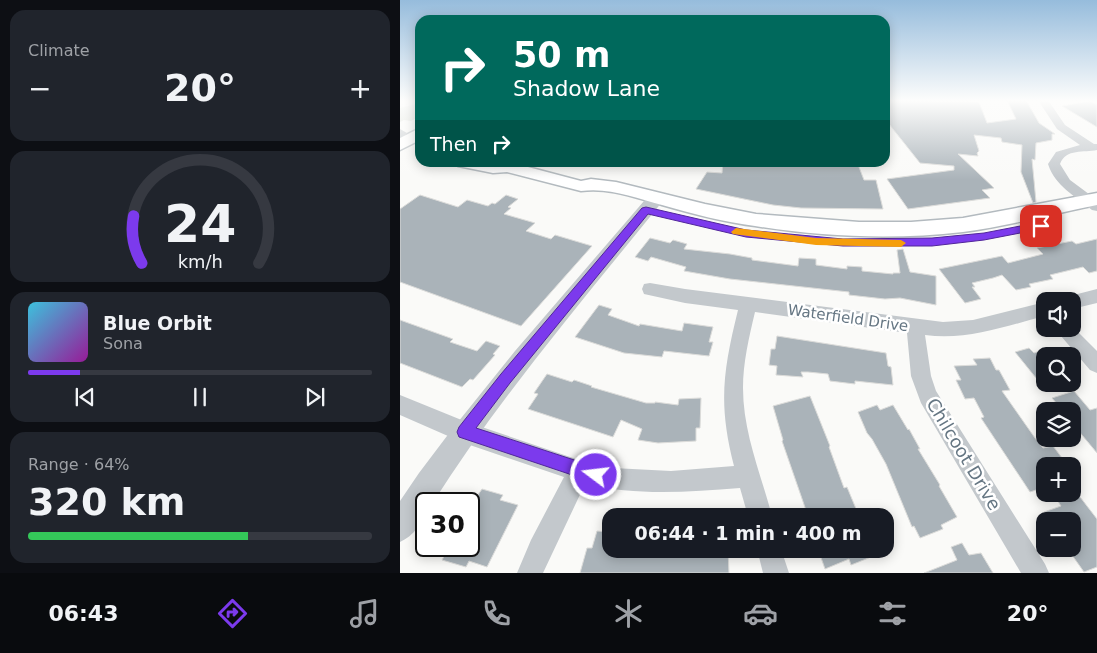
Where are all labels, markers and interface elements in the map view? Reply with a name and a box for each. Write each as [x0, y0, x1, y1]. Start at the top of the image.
icon: right [430, 35, 495, 100]
text: 50 m [513, 35, 610, 75]
text: Climate [28, 41, 90, 60]
text: 20° [164, 66, 236, 110]
text: − [28, 72, 51, 105]
text: + [349, 72, 372, 105]
text: Shadow Lane [513, 76, 660, 101]
icon: right [487, 130, 515, 158]
text: Then [430, 133, 477, 155]
text: 24 [164, 194, 236, 254]
pin [1020, 205, 1062, 247]
icon: arrive [1027, 212, 1055, 240]
text: km/h [177, 251, 223, 272]
map controls [1036, 292, 1081, 557]
button: sound [1036, 292, 1081, 337]
street label: Waterfield Drive [787, 301, 909, 335]
text: Blue Orbit [103, 312, 212, 334]
text: Sona [103, 334, 143, 353]
button: search [1036, 347, 1081, 392]
icon: previous [71, 383, 99, 411]
icon: pause [186, 383, 214, 411]
icon: next [301, 383, 329, 411]
street label: Chilcoot Drive [922, 394, 1006, 514]
button: layers [1036, 402, 1081, 447]
position arrow [569, 448, 621, 500]
text: Range · 64% [28, 455, 130, 474]
button: + [1036, 457, 1081, 502]
text: 320 km [28, 480, 185, 524]
speed limit sign: 30 [415, 492, 480, 557]
button: − [1036, 512, 1081, 557]
text: 06:44 · 1 min · 400 m [634, 522, 862, 544]
icon: directions [215, 596, 250, 631]
icon: music [347, 596, 382, 631]
icon: phone [479, 596, 514, 631]
icon: climate [611, 596, 646, 631]
icon: car [743, 596, 778, 631]
icon: filters [875, 596, 910, 631]
text: 06:43 [48, 601, 118, 626]
text: 20° [1007, 601, 1048, 626]

